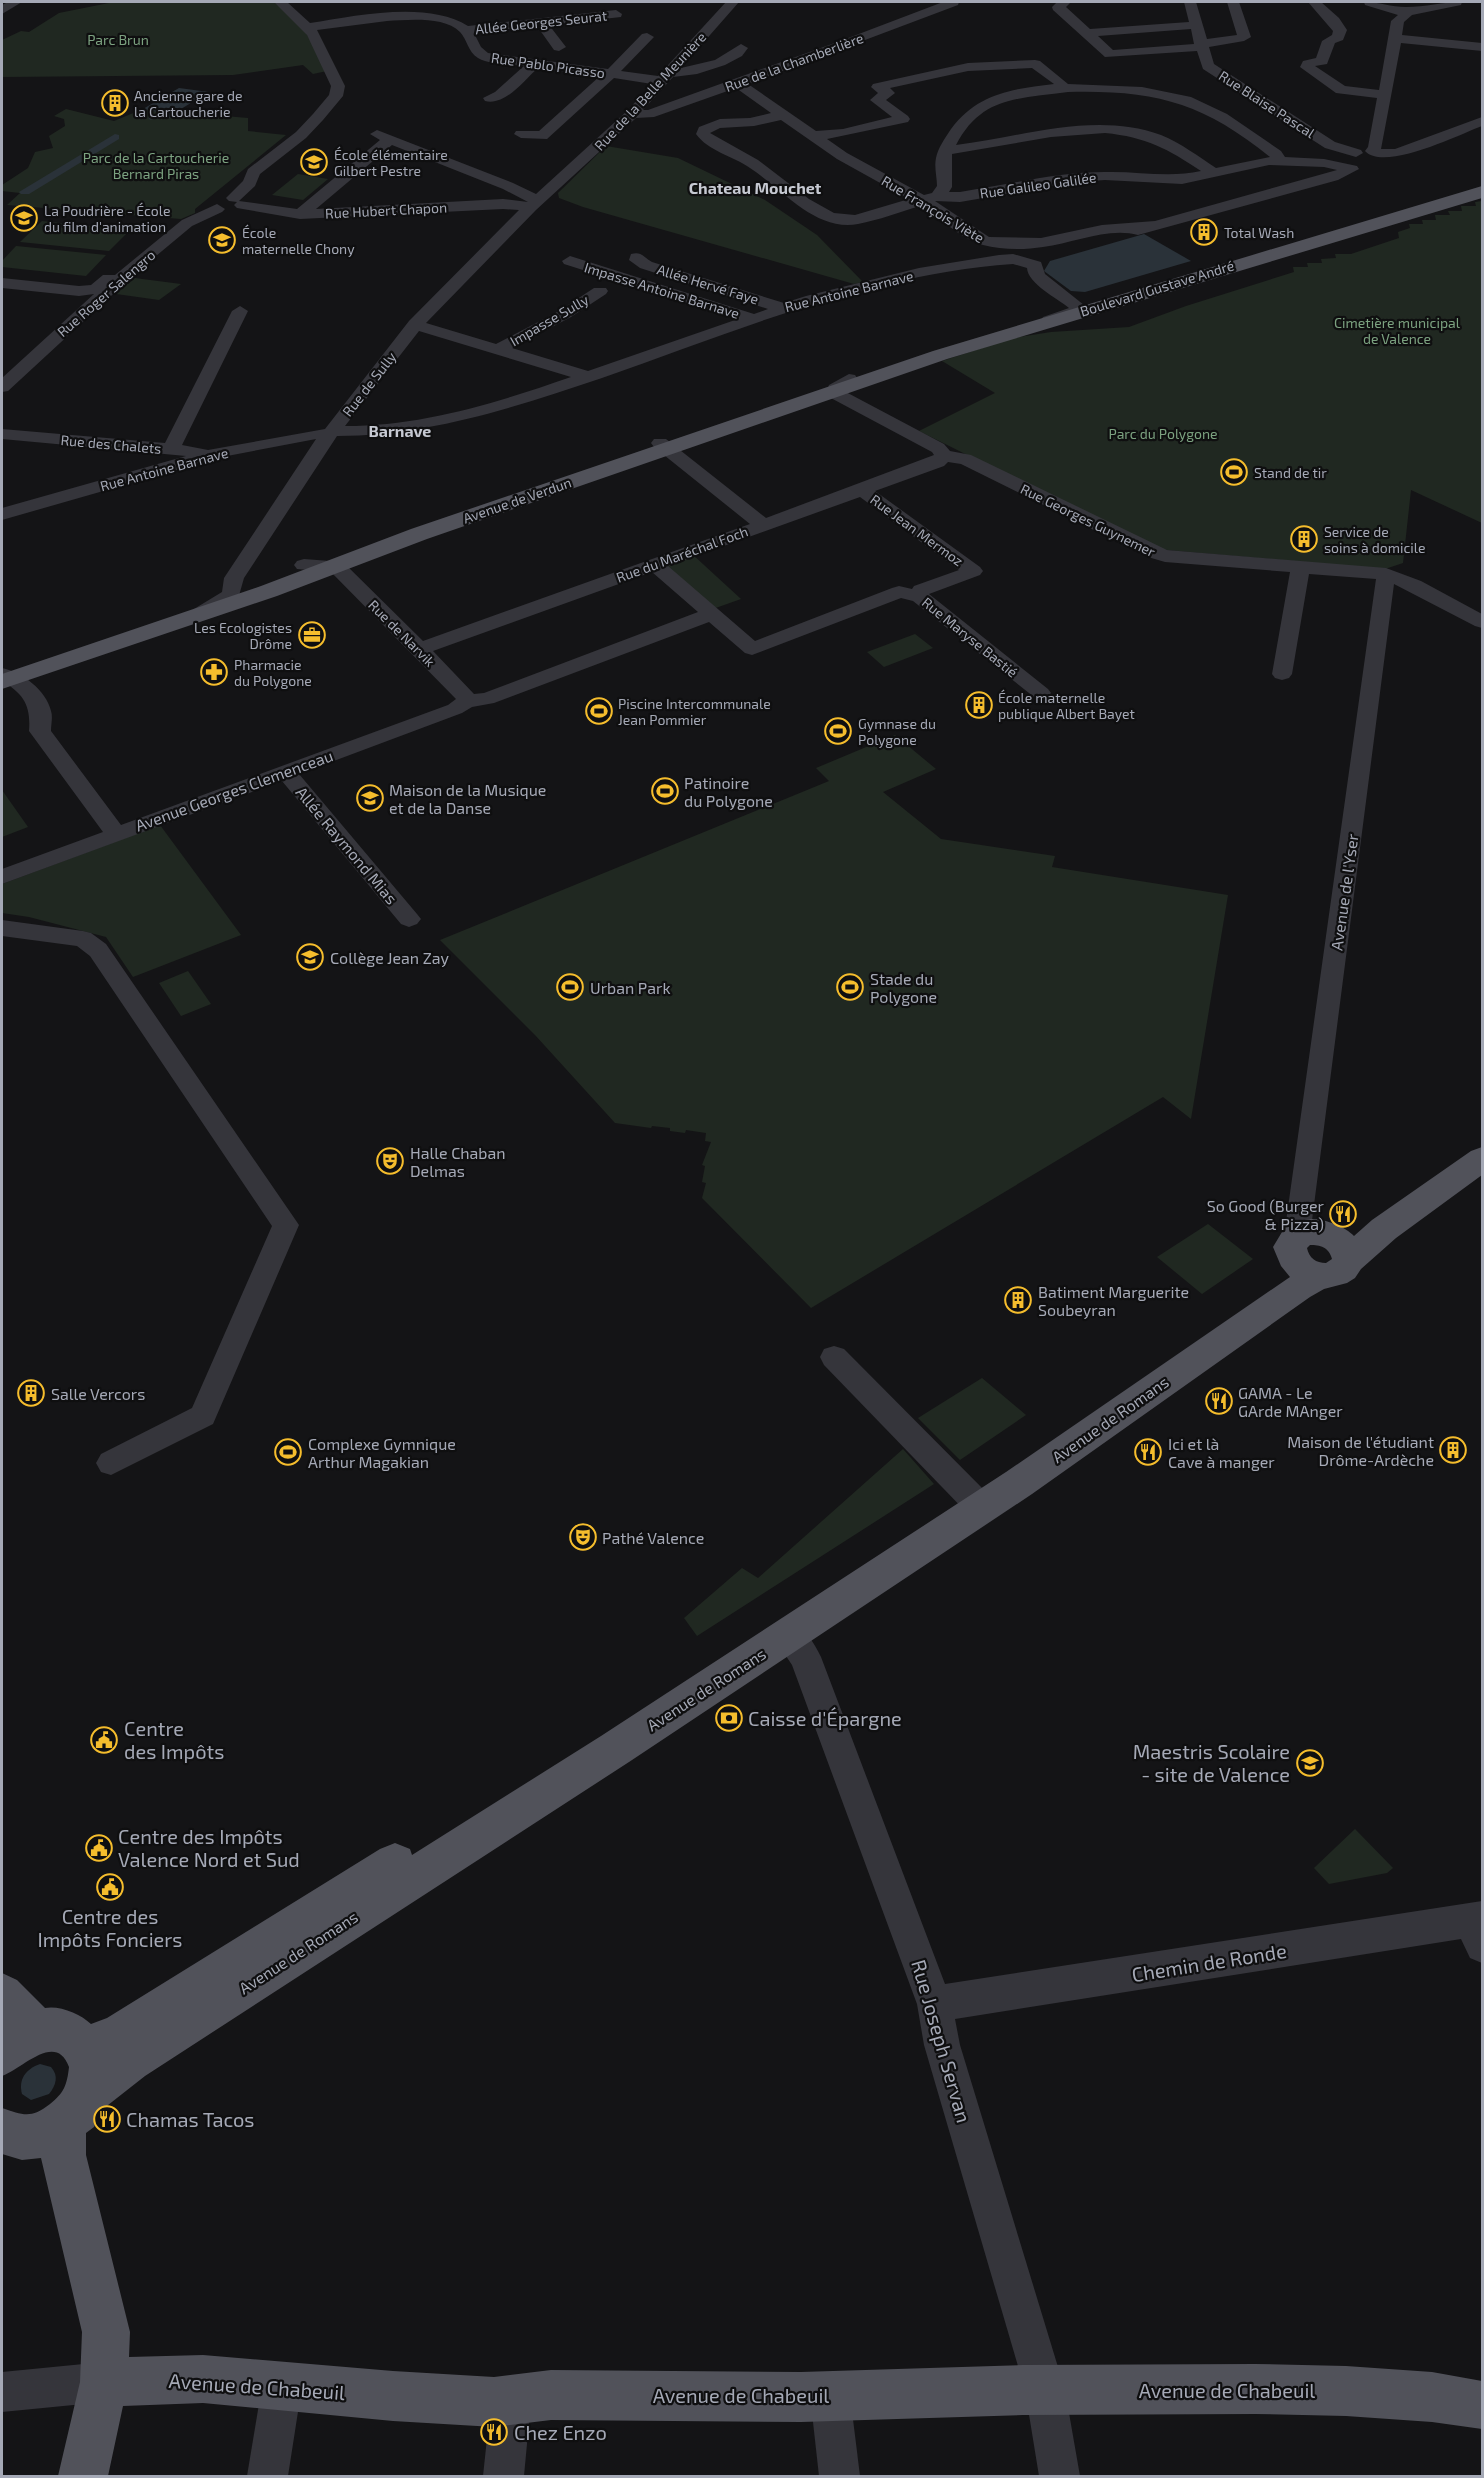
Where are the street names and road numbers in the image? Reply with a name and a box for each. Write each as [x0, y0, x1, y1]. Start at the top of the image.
street label: Allée Georges Seurat [474, 7, 608, 37]
street label: Rue de la Belle Meunière [591, 28, 709, 154]
street label: Rue de la Chamberlière [722, 29, 866, 95]
street label: Rue Pablo Picasso [490, 49, 606, 81]
street label: Rue Blaise Pascal [1216, 67, 1319, 142]
street label: Rue Galileo Galilée [979, 168, 1097, 202]
street label: Rue François Viète [878, 172, 987, 247]
street label: Rue Hubert Chapon [325, 198, 447, 222]
street label: Rue Roger Salengro [54, 246, 158, 340]
street label: Boulevard Gustave André [1078, 256, 1236, 320]
street label: Impasse Antoine Barnave [582, 258, 742, 322]
street label: Allée Hervé Faye [655, 260, 761, 308]
street label: Rue Antoine Barnave [783, 267, 915, 315]
street label: Impasse Sully [507, 290, 592, 349]
street label: Rue de Sully [339, 348, 400, 420]
street label: Rue des Chalets [60, 431, 162, 457]
street label: Rue Antoine Barnave [98, 444, 230, 494]
street label: Avenue de Verdun [461, 473, 573, 527]
street label: Rue Georges Guynemer [1018, 480, 1159, 560]
street label: Rue Jean Mermoz [867, 491, 967, 569]
street label: Rue du Maréchal Foch [614, 522, 750, 586]
street label: Rue Maryse Bastié [919, 593, 1021, 681]
street label: Rue de Narvik [365, 596, 439, 670]
street label: Avenue Georges Clemenceau [133, 745, 335, 835]
street label: Allée Raymond Mias [292, 782, 402, 908]
street label: Avenue de l'Yser [1326, 832, 1362, 952]
street label: Avenue de Romans [1048, 1372, 1172, 1466]
street label: Avenue de Romans [643, 1644, 769, 1734]
street label: Avenue de Romans [235, 1907, 361, 1997]
street label: Chemin de Ronde [1130, 1938, 1288, 1986]
street label: Rue Joseph Servan [907, 1957, 977, 2125]
street label: Avenue de Chabeuil [168, 2368, 346, 2404]
street label: Avenue de Chabeuil [1139, 2378, 1315, 2402]
street label: Avenue de Chabeuil [653, 2383, 829, 2407]

